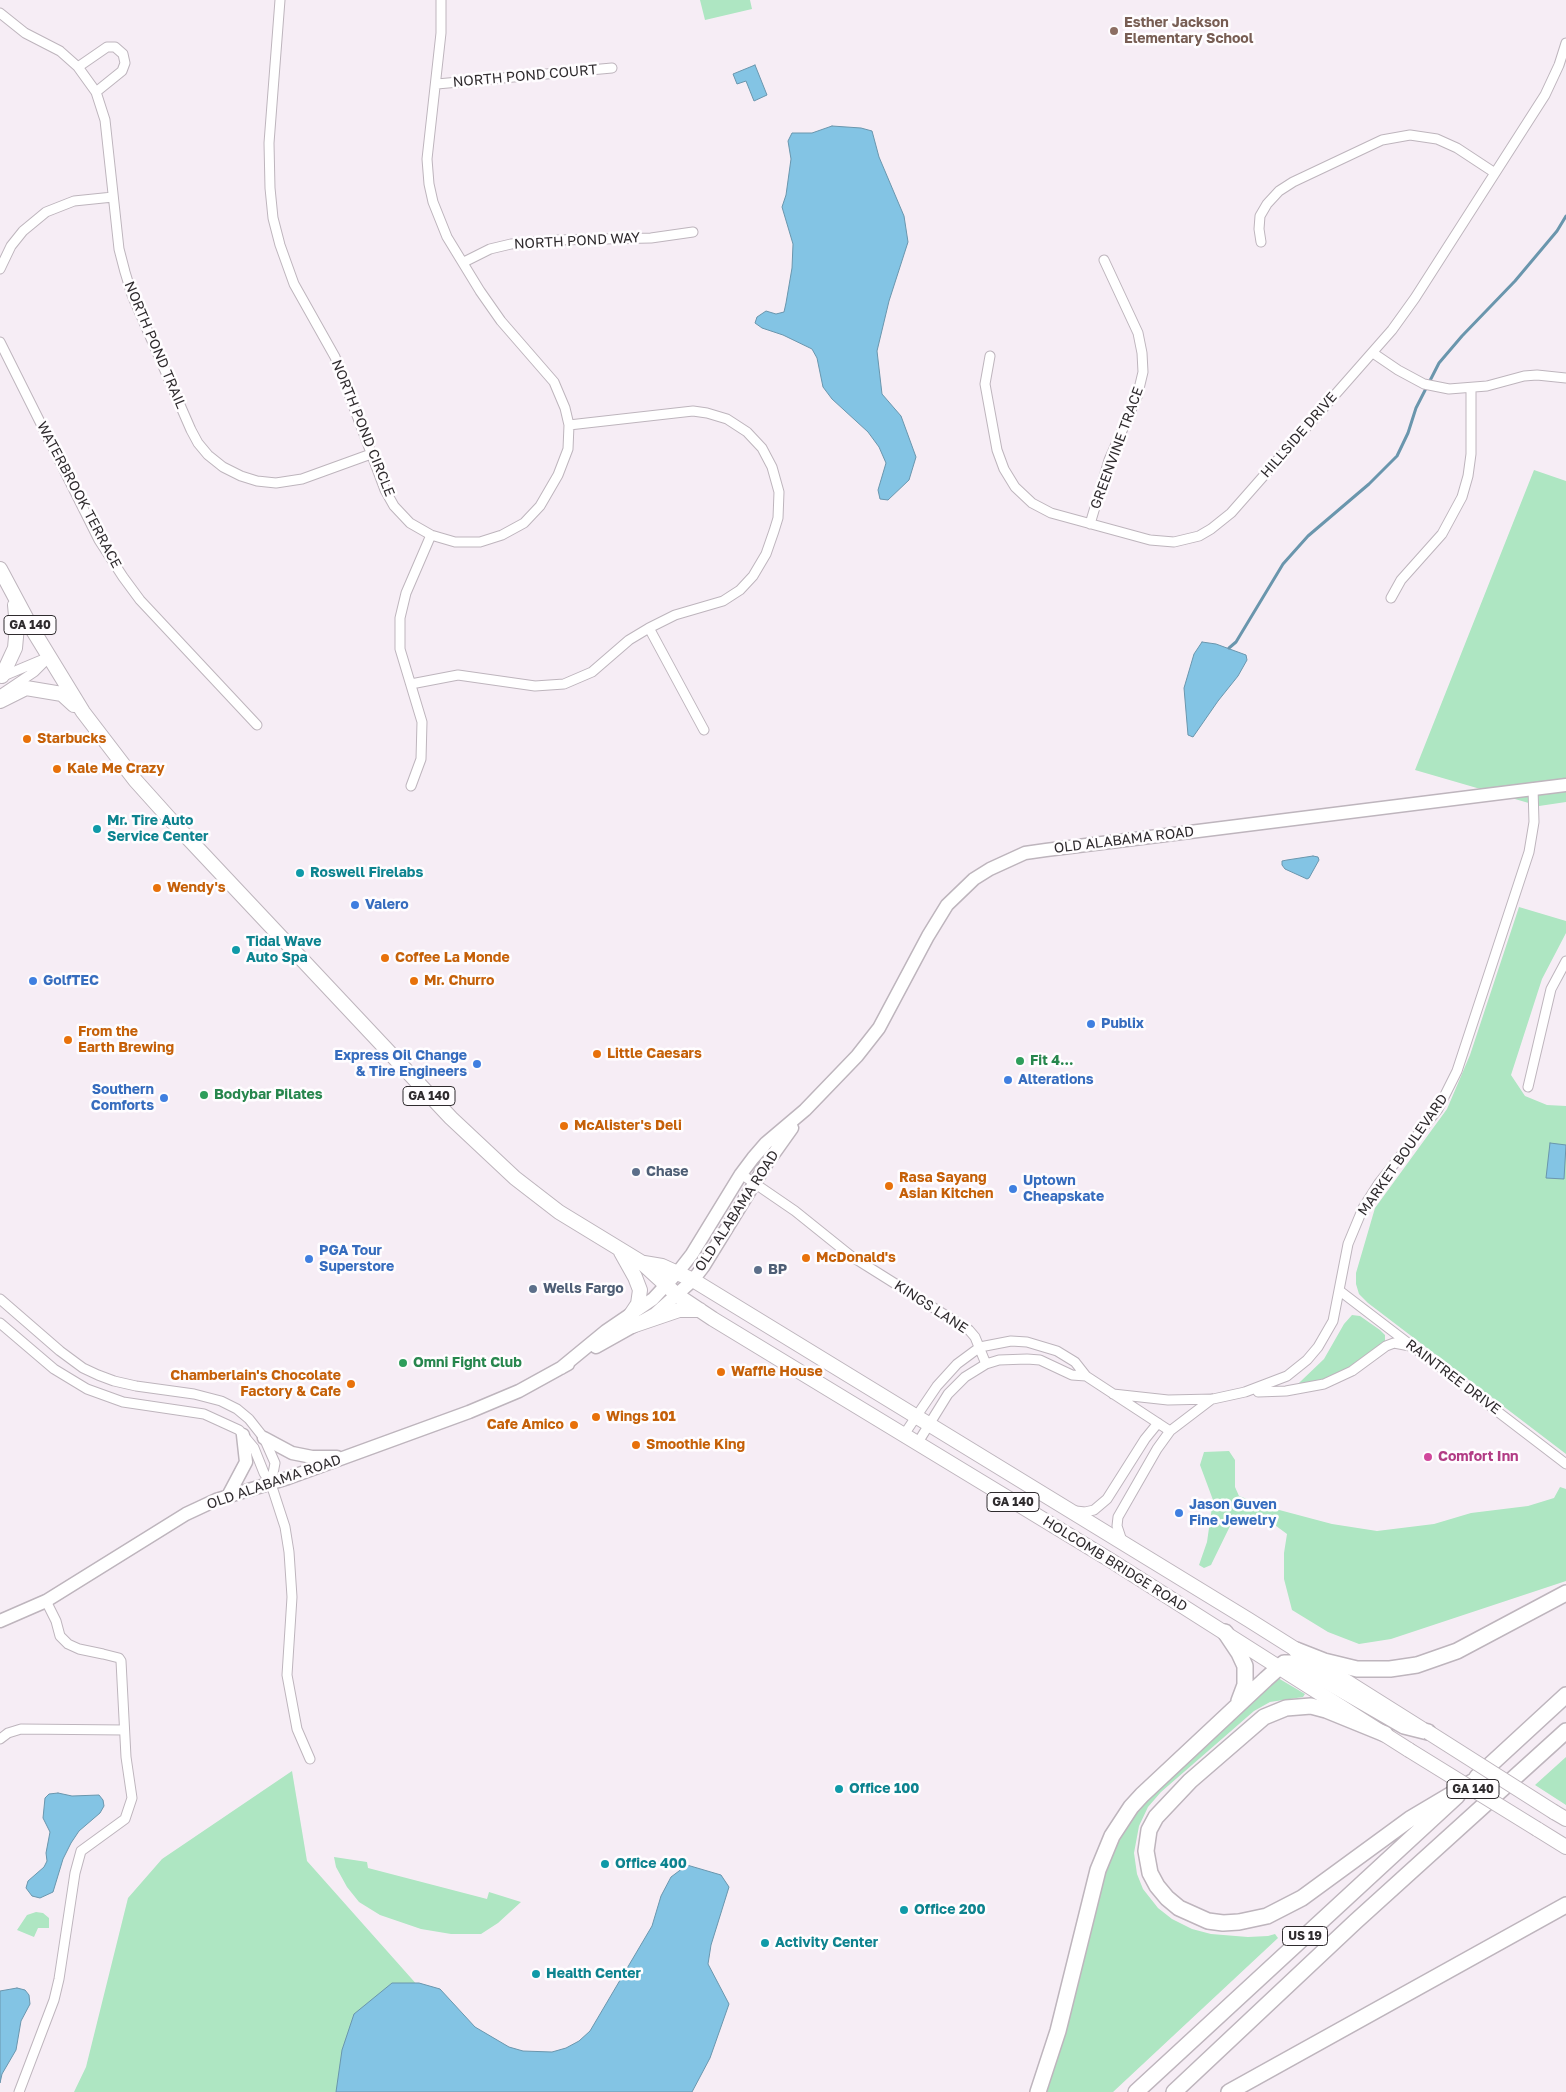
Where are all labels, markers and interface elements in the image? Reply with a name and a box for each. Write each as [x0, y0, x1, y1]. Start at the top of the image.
place label: Esther Jackson Elementary School [1124, 15, 1253, 48]
marker: Esther Jackson Elementary School [1108, 25, 1120, 37]
street label: NORTH POND COURT [452, 61, 598, 91]
street label: NORTH POND WAY [514, 229, 640, 253]
street label: NORTH POND TRAIL [121, 279, 189, 411]
street label: NORTH POND CIRCLE [328, 357, 398, 499]
street label: GREENVINE TRACE [1087, 385, 1147, 511]
street label: HILLSIDE DRIVE [1257, 389, 1341, 481]
street label: WATERBROOK TERRACE [33, 419, 125, 571]
road number: GA 140 [4, 616, 56, 634]
place label: Starbucks [37, 731, 106, 747]
marker: Starbucks [21, 733, 33, 745]
place label: Kale Me Crazy [67, 761, 165, 777]
marker: Kale Me Crazy [51, 763, 63, 775]
place label: Mr. Tire Auto Service Center [107, 813, 208, 846]
marker: Mr. Tire Auto Service Center [91, 823, 103, 835]
street label: OLD ALABAMA ROAD [1053, 823, 1195, 857]
place label: Roswell Firelabs [310, 865, 423, 881]
marker: Roswell Firelabs [294, 867, 306, 879]
place label: Wendy's [167, 880, 226, 896]
marker: Wendy's [151, 882, 163, 894]
place label: Valero [365, 897, 409, 913]
marker: Valero [349, 899, 361, 911]
place label: Tidal Wave Auto Spa [246, 934, 321, 966]
marker: Tidal Wave Auto Spa [230, 944, 242, 956]
place label: Coffee La Monde [395, 950, 510, 966]
marker: Coffee La Monde [379, 952, 391, 964]
place label: GolfTEC [43, 973, 99, 989]
place label: Mr. Churro [424, 973, 494, 989]
marker: GolfTEC [27, 975, 39, 987]
marker: Mr. Churro [408, 975, 420, 987]
place label: Publix [1101, 1016, 1144, 1032]
marker: Publix [1085, 1018, 1097, 1030]
place label: From the Earth Brewing [78, 1024, 174, 1056]
marker: From the Earth Brewing [62, 1034, 74, 1046]
place label: Little Caesars [607, 1046, 702, 1062]
place label: Express Oil Change & Tire Engineers [334, 1048, 467, 1080]
marker: Little Caesars [591, 1048, 603, 1060]
place label: Fit 4... [1030, 1053, 1073, 1069]
marker: Fit 4... [1014, 1055, 1026, 1067]
marker: Express Oil Change & Tire Engineers [471, 1058, 483, 1070]
place label: Alterations [1018, 1072, 1094, 1088]
marker: Alterations [1002, 1074, 1014, 1086]
place label: Southern Comforts [91, 1082, 154, 1114]
road number: GA 140 [403, 1086, 455, 1106]
place label: Bodybar Pilates [214, 1087, 323, 1103]
marker: Bodybar Pilates [198, 1089, 210, 1101]
street label: MARKET BOULEVARD [1355, 1091, 1451, 1219]
marker: Southern Comforts [158, 1092, 170, 1104]
place label: McAlister's Deli [574, 1118, 682, 1134]
marker: McAlister's Deli [558, 1120, 570, 1132]
street label: OLD ALABAMA ROAD [692, 1147, 782, 1275]
place label: Chase [646, 1164, 689, 1180]
marker: Chase [630, 1166, 642, 1178]
place label: Rasa Sayang Asian Kitchen [899, 1170, 993, 1202]
place label: Uptown Cheapskate [1023, 1173, 1104, 1206]
marker: Rasa Sayang Asian Kitchen [883, 1180, 895, 1192]
marker: Uptown Cheapskate [1007, 1183, 1019, 1195]
place label: PGA Tour Superstore [319, 1243, 394, 1276]
place label: McDonald's [816, 1250, 896, 1266]
marker: McDonald's [800, 1252, 812, 1264]
marker: PGA Tour Superstore [303, 1253, 315, 1265]
place label: BP [768, 1262, 787, 1278]
marker: BP [752, 1264, 764, 1276]
street label: KINGS LANE [891, 1277, 971, 1337]
place label: Wells Fargo [543, 1281, 624, 1297]
marker: Wells Fargo [527, 1283, 539, 1295]
street label: RAINTREE DRIVE [1402, 1336, 1504, 1418]
place label: Omni Fight Club [413, 1355, 522, 1371]
marker: Omni Fight Club [397, 1357, 409, 1369]
place label: Waffle House [731, 1364, 823, 1380]
marker: Waffle House [715, 1366, 727, 1378]
place label: Chamberlain's Chocolate Factory & Cafe [170, 1368, 341, 1400]
marker: Chamberlain's Chocolate Factory & Cafe [345, 1378, 357, 1390]
place label: Wings 101 [606, 1409, 676, 1425]
marker: Wings 101 [590, 1411, 602, 1423]
place label: Cafe Amico [487, 1417, 564, 1433]
marker: Cafe Amico [568, 1419, 580, 1431]
place label: Smoothie King [646, 1437, 745, 1453]
marker: Smoothie King [630, 1439, 642, 1451]
place label: Comfort Inn [1438, 1449, 1519, 1465]
street label: OLD ALABAMA ROAD [205, 1451, 343, 1513]
marker: Comfort Inn [1422, 1451, 1434, 1463]
road number: GA 140 [987, 1492, 1039, 1511]
place label: Jason Guven Fine Jewelry [1189, 1497, 1277, 1530]
marker: Jason Guven Fine Jewelry [1173, 1507, 1185, 1519]
street label: HOLCOMB BRIDGE ROAD [1040, 1513, 1190, 1615]
road number: GA 140 [1447, 1780, 1499, 1798]
place label: Office 100 [849, 1781, 919, 1797]
marker: Office 100 [833, 1783, 845, 1795]
place label: Office 400 [615, 1856, 687, 1872]
marker: Office 400 [599, 1858, 611, 1870]
place label: Office 200 [914, 1902, 986, 1918]
marker: Office 200 [898, 1904, 910, 1916]
road number: US 19 [1282, 1926, 1328, 1945]
place label: Activity Center [775, 1935, 878, 1951]
marker: Activity Center [759, 1937, 771, 1949]
place label: Health Center [546, 1966, 641, 1982]
marker: Health Center [530, 1968, 542, 1980]

